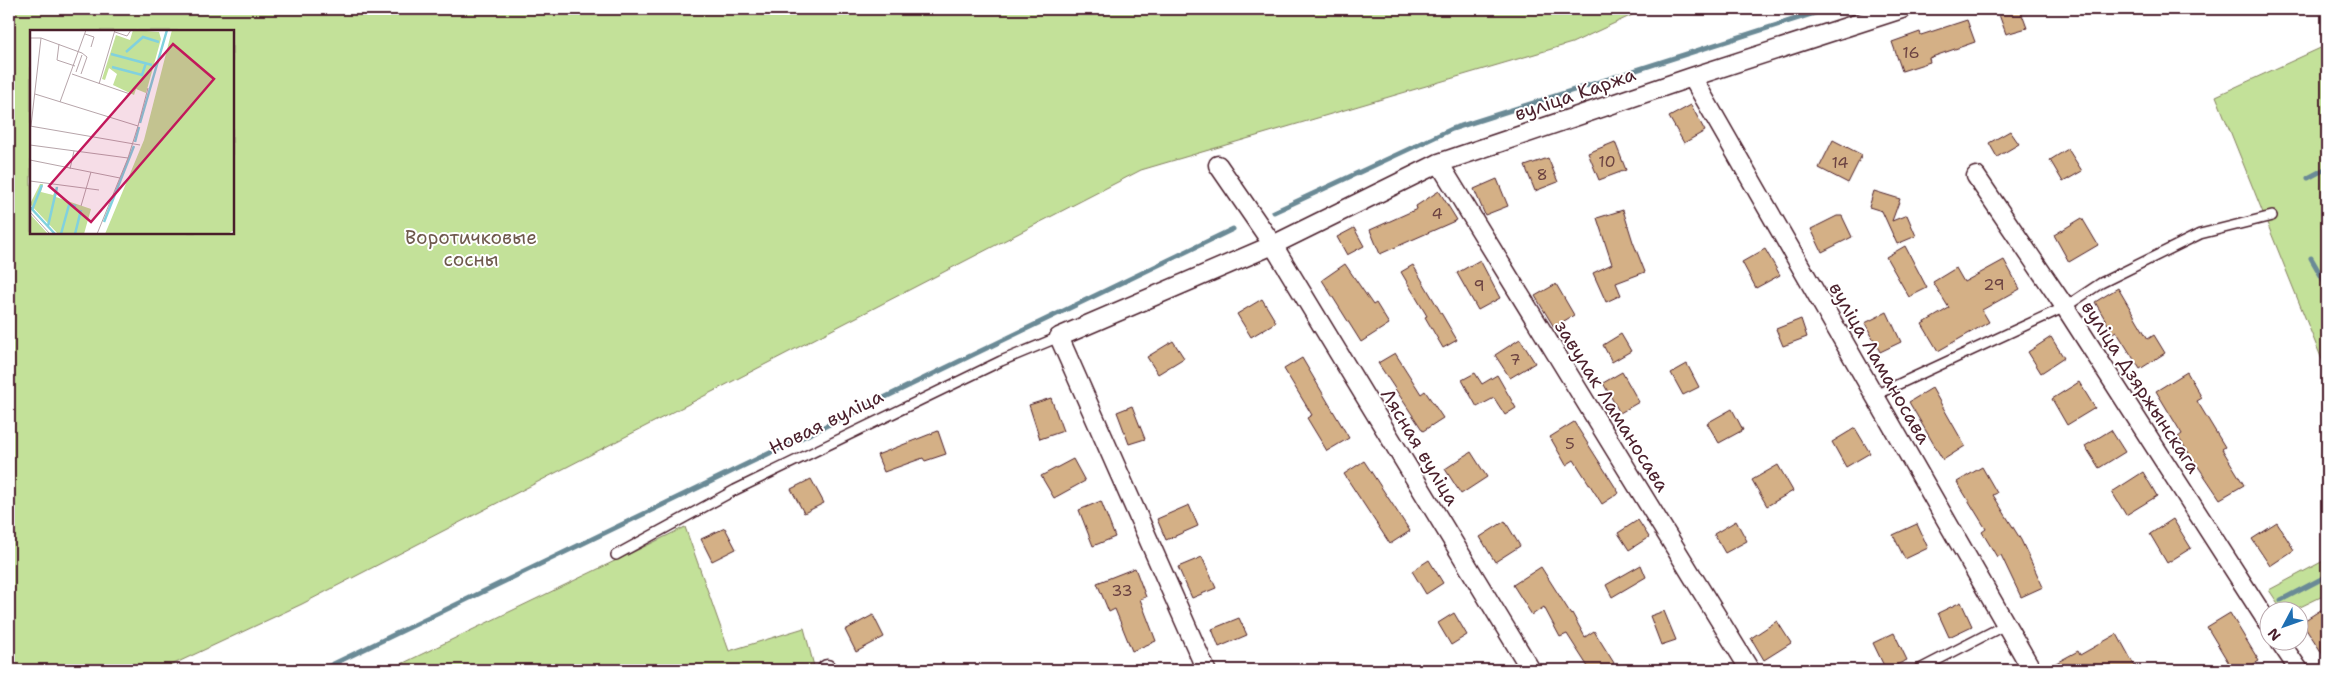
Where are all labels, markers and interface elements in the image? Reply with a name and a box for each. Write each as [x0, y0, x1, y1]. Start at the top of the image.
inset map [30, 30, 234, 234]
house number: 16 [1902, 42, 1920, 63]
street label: вуліца Каржа [1511, 61, 1639, 126]
house number: 10 [1598, 151, 1616, 172]
house number: 14 [1831, 152, 1849, 173]
house number: 8 [1536, 164, 1548, 185]
house number: 4 [1431, 203, 1443, 224]
park label: Воротичковые сосны [405, 225, 537, 272]
house number: 29 [1983, 274, 2005, 295]
house number: 9 [1473, 275, 1485, 296]
street label: вуліца Ламаносава [1823, 277, 1937, 449]
street label: вуліца Дзяржынскага [2076, 296, 2206, 478]
street label: завулак Ламаносава [1549, 315, 1675, 497]
house number: 7 [1509, 349, 1521, 370]
street label: Новая вуліца [765, 383, 887, 460]
street label: Лясная вуліца [1375, 384, 1465, 510]
house number: 5 [1565, 433, 1575, 454]
house number: 33 [1111, 580, 1133, 601]
north arrow [2258, 602, 2308, 652]
text: N [2264, 624, 2285, 645]

